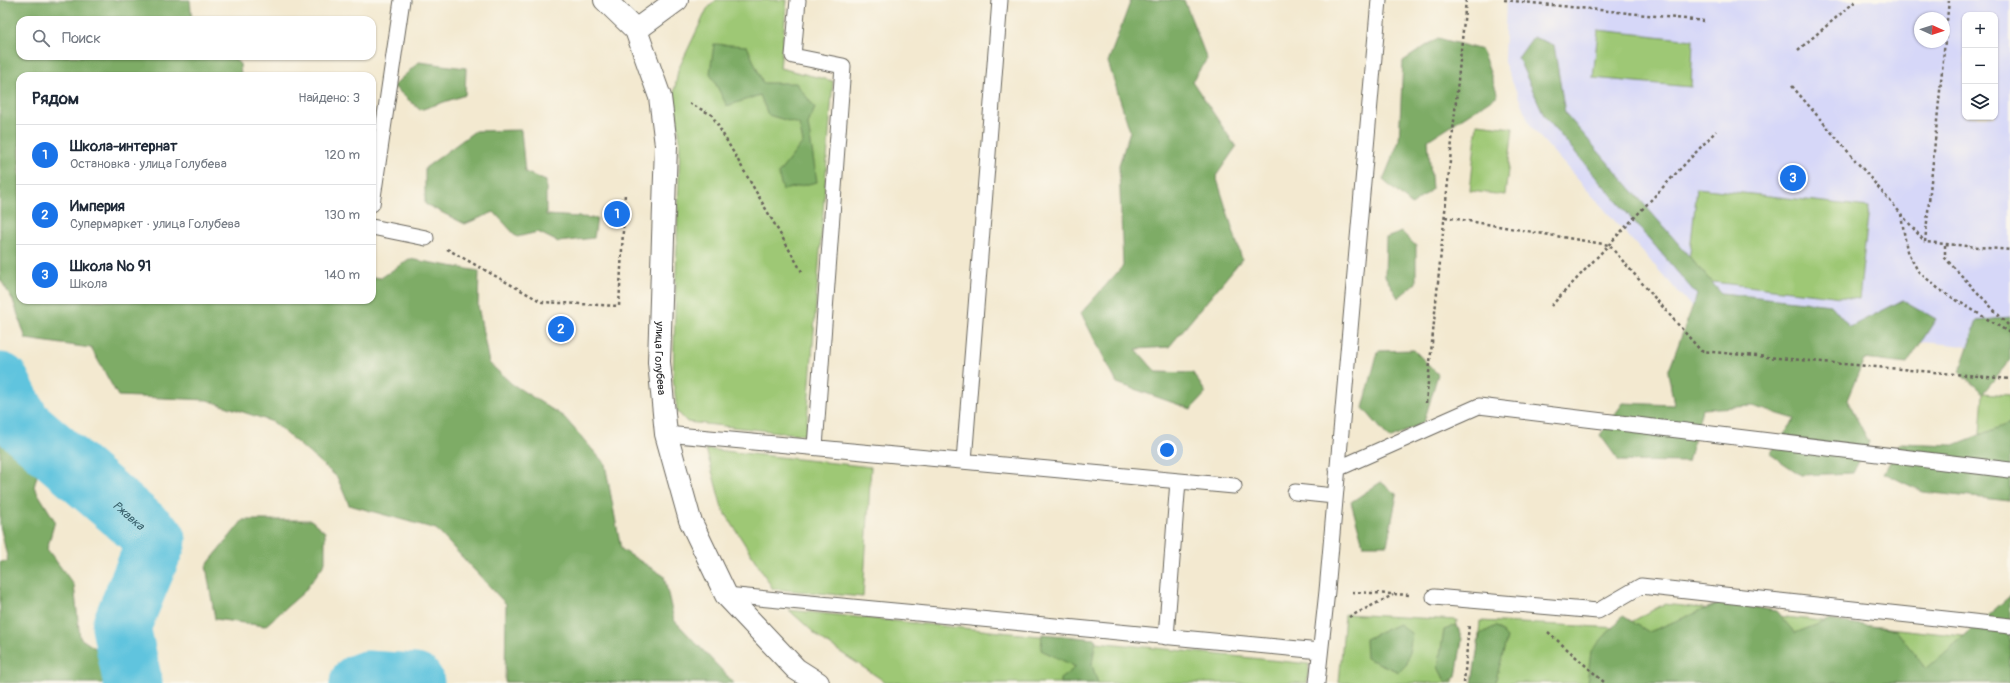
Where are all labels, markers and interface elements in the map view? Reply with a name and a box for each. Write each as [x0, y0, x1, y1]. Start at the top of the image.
north arrow [1914, 12, 1950, 48]
map controls [1962, 12, 1998, 120]
button: + [1962, 12, 1998, 48]
search box [16, 16, 376, 60]
icon: search [30, 27, 52, 49]
text: Поиск [62, 29, 101, 48]
button: − [1962, 48, 1998, 84]
button: layers [1962, 84, 1998, 120]
text: Рядом [32, 88, 79, 109]
text: Найдено: 3 [298, 90, 360, 106]
text: Школа-интернат [70, 137, 177, 156]
text: 1 [42, 147, 48, 163]
text: 120 m [324, 147, 360, 163]
text: Остановка · улица Голубева [70, 156, 227, 172]
pin: 3 [1780, 163, 1806, 193]
text: Империя [70, 197, 125, 216]
pin: 1 [604, 199, 630, 229]
text: 2 [41, 207, 49, 223]
text: 130 m [324, 207, 360, 223]
text: Супермаркет · улица Голубева [70, 216, 240, 232]
text: Школа № 91 [70, 257, 151, 276]
text: 3 [41, 267, 49, 283]
text: 140 m [324, 267, 360, 283]
text: Школа [70, 276, 107, 292]
pin: 2 [548, 314, 574, 344]
street label: улица Голубева [652, 320, 668, 396]
your location [1157, 440, 1177, 460]
water label: Ржавка [109, 498, 148, 535]

